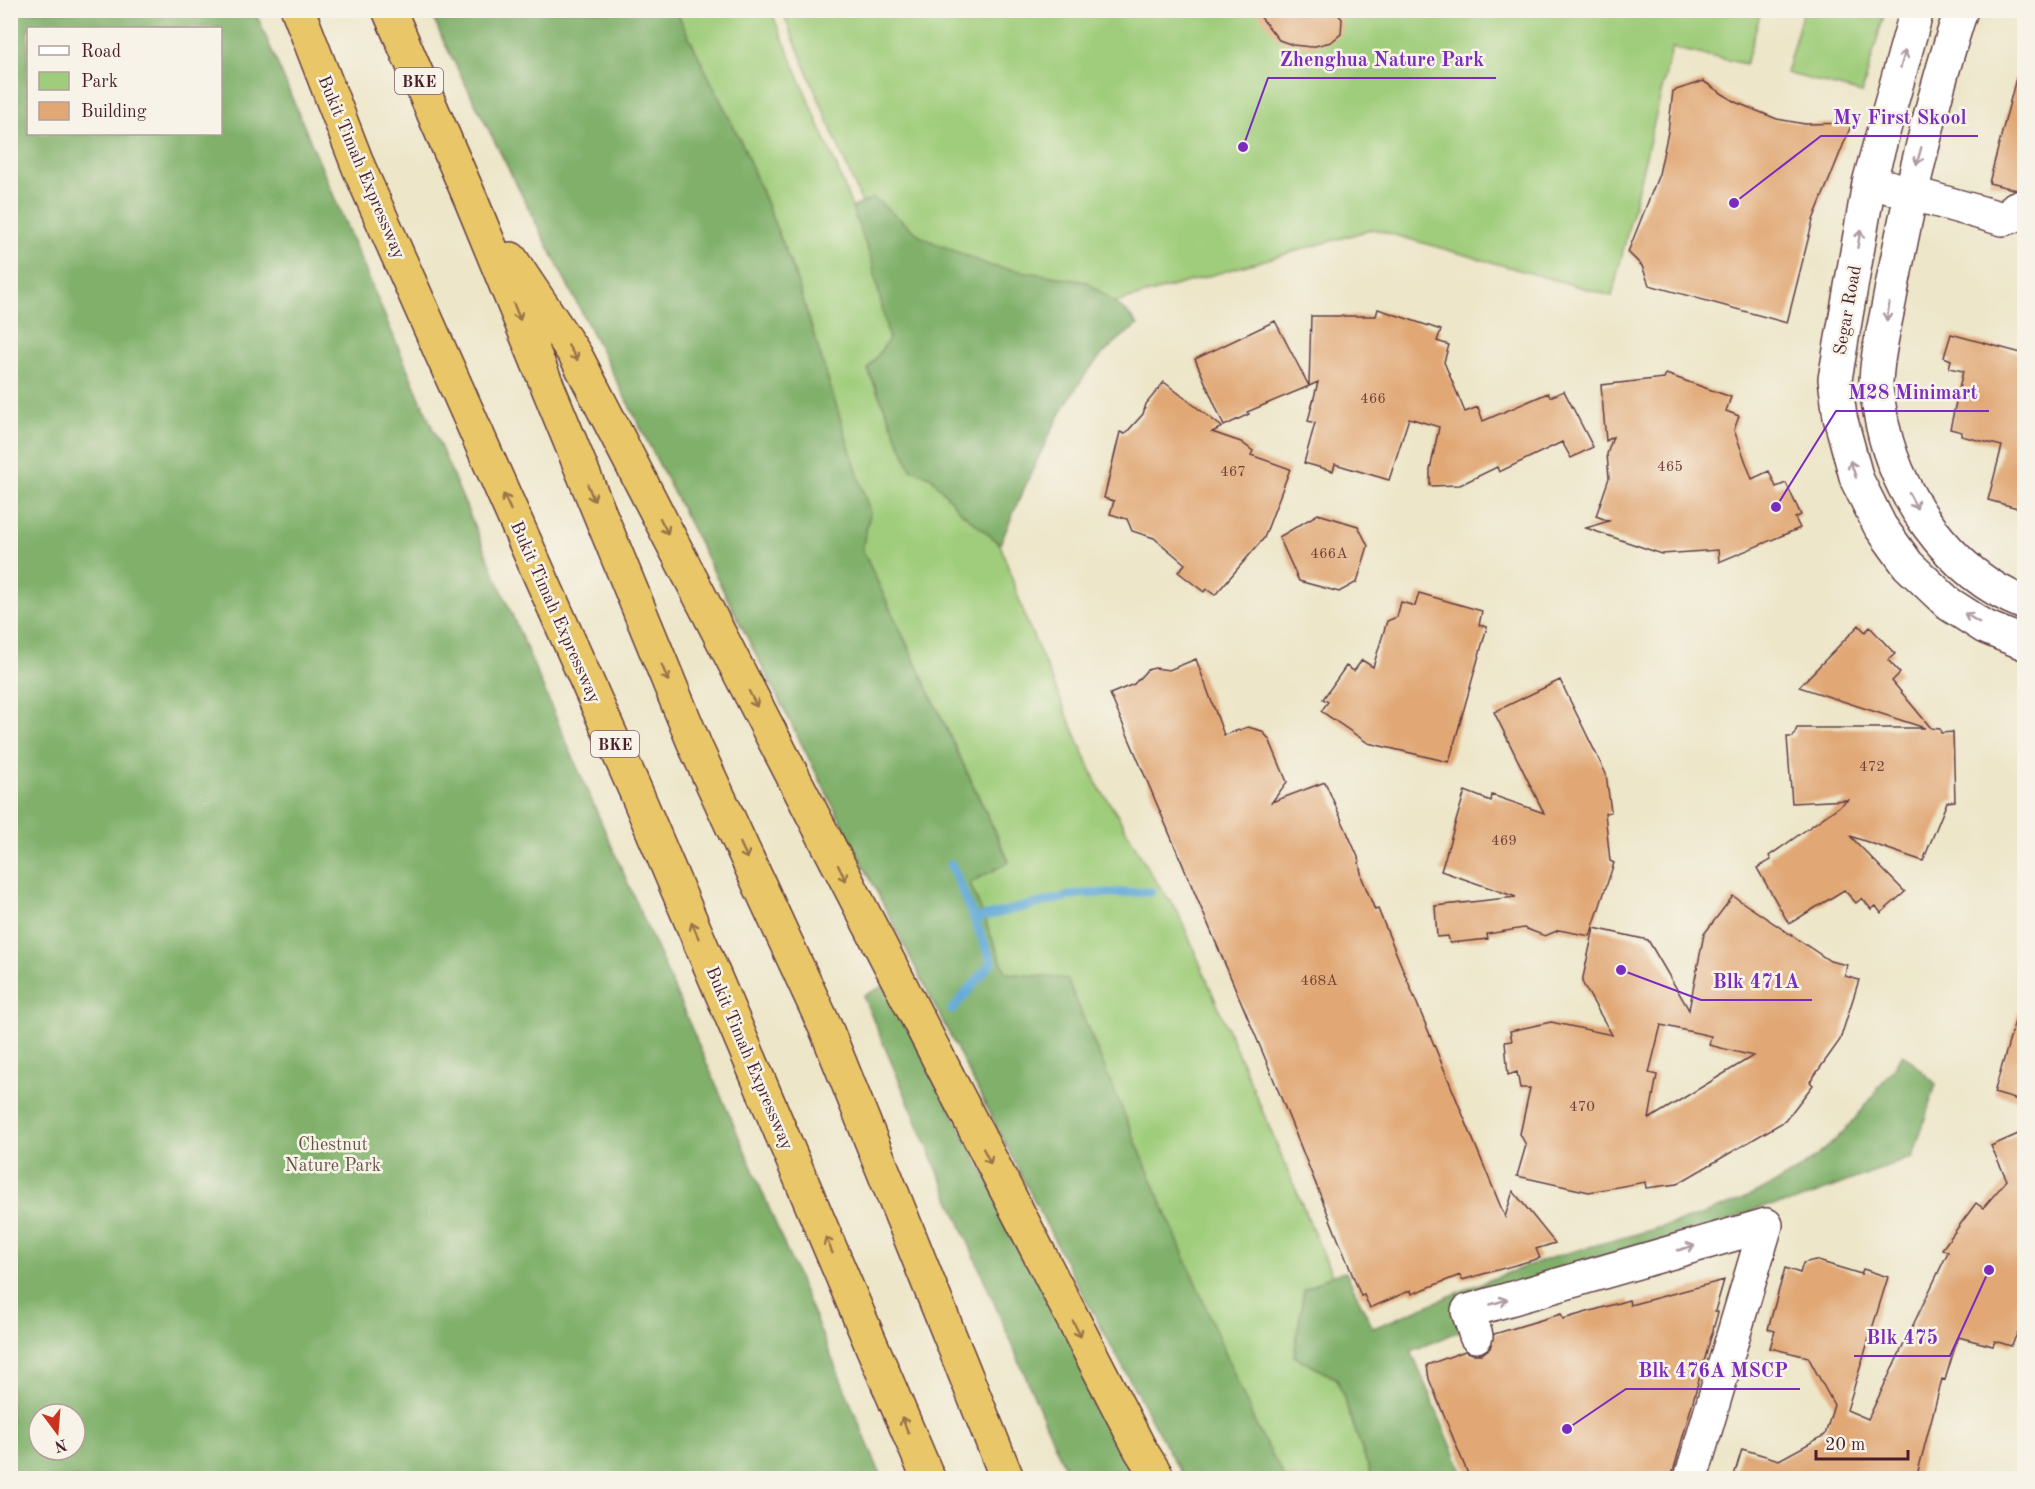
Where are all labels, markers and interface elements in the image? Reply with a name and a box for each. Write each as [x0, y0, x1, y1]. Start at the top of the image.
legend [27, 27, 222, 135]
callout: Zhenghua Nature Park [1268, 40, 1496, 78]
text: Road [81, 43, 121, 61]
one-way arrow [1898, 49, 1909, 68]
text: Zhenghua Nature Park [1280, 51, 1484, 71]
road number: BKE [395, 68, 443, 94]
text: Park [81, 73, 118, 91]
street label: Bukit Timah Expressway [314, 73, 408, 262]
callout: My First Skool [1821, 98, 1978, 136]
text: Building [81, 103, 147, 121]
text: My First Skool [1833, 109, 1967, 129]
one-way arrow [1913, 147, 1924, 166]
one-way arrow [1854, 229, 1865, 249]
street label: Segar Road [1831, 264, 1865, 356]
one-way arrow [512, 302, 523, 321]
one-way arrow [1882, 302, 1893, 321]
one-way arrow [568, 344, 580, 361]
callout: M28 Minimart [1836, 373, 1989, 411]
text: M28 Minimart [1848, 384, 1978, 404]
house number: 466 [1360, 392, 1386, 407]
house number: 465 [1657, 460, 1683, 475]
one-way arrow [1846, 460, 1857, 479]
house number: 467 [1220, 465, 1246, 480]
one-way arrow [586, 483, 597, 501]
one-way arrow [1908, 491, 1919, 509]
one-way arrow [501, 493, 513, 511]
one-way arrow [659, 516, 670, 534]
street label: Bukit Timah Expressway [507, 519, 604, 707]
house number: 466A [1310, 547, 1348, 562]
one-way arrow [1963, 612, 1980, 625]
one-way arrow [660, 663, 671, 682]
one-way arrow [748, 690, 759, 708]
road number: BKE [591, 731, 639, 757]
house number: 472 [1859, 760, 1885, 775]
house number: 469 [1491, 834, 1517, 849]
one-way arrow [738, 842, 750, 860]
one-way arrow [837, 863, 848, 881]
one-way arrow [689, 922, 700, 940]
callout: Blk 471A [1701, 962, 1812, 1000]
street label: Bukit Timah Expressway [702, 964, 796, 1153]
text: Blk 471A [1712, 973, 1800, 993]
house number: 468A [1300, 974, 1338, 989]
house number: 470 [1569, 1100, 1595, 1115]
park label: Chestnut Nature Park [285, 1136, 381, 1175]
one-way arrow [982, 1146, 994, 1164]
one-way arrow [823, 1236, 834, 1255]
one-way arrow [1676, 1242, 1695, 1253]
one-way arrow [1489, 1296, 1508, 1307]
callout: Blk 475 [1854, 1318, 1950, 1356]
one-way arrow [1072, 1319, 1083, 1337]
text: Blk 475 [1866, 1328, 1938, 1349]
callout: Blk 476A MSCP [1626, 1351, 1800, 1389]
text: Blk 476A MSCP [1638, 1362, 1788, 1382]
north arrow [27, 1402, 87, 1462]
one-way arrow [899, 1416, 910, 1434]
scale bar [1816, 1423, 1908, 1461]
text: N [52, 1435, 69, 1454]
text: 20 m [1825, 1436, 1865, 1454]

